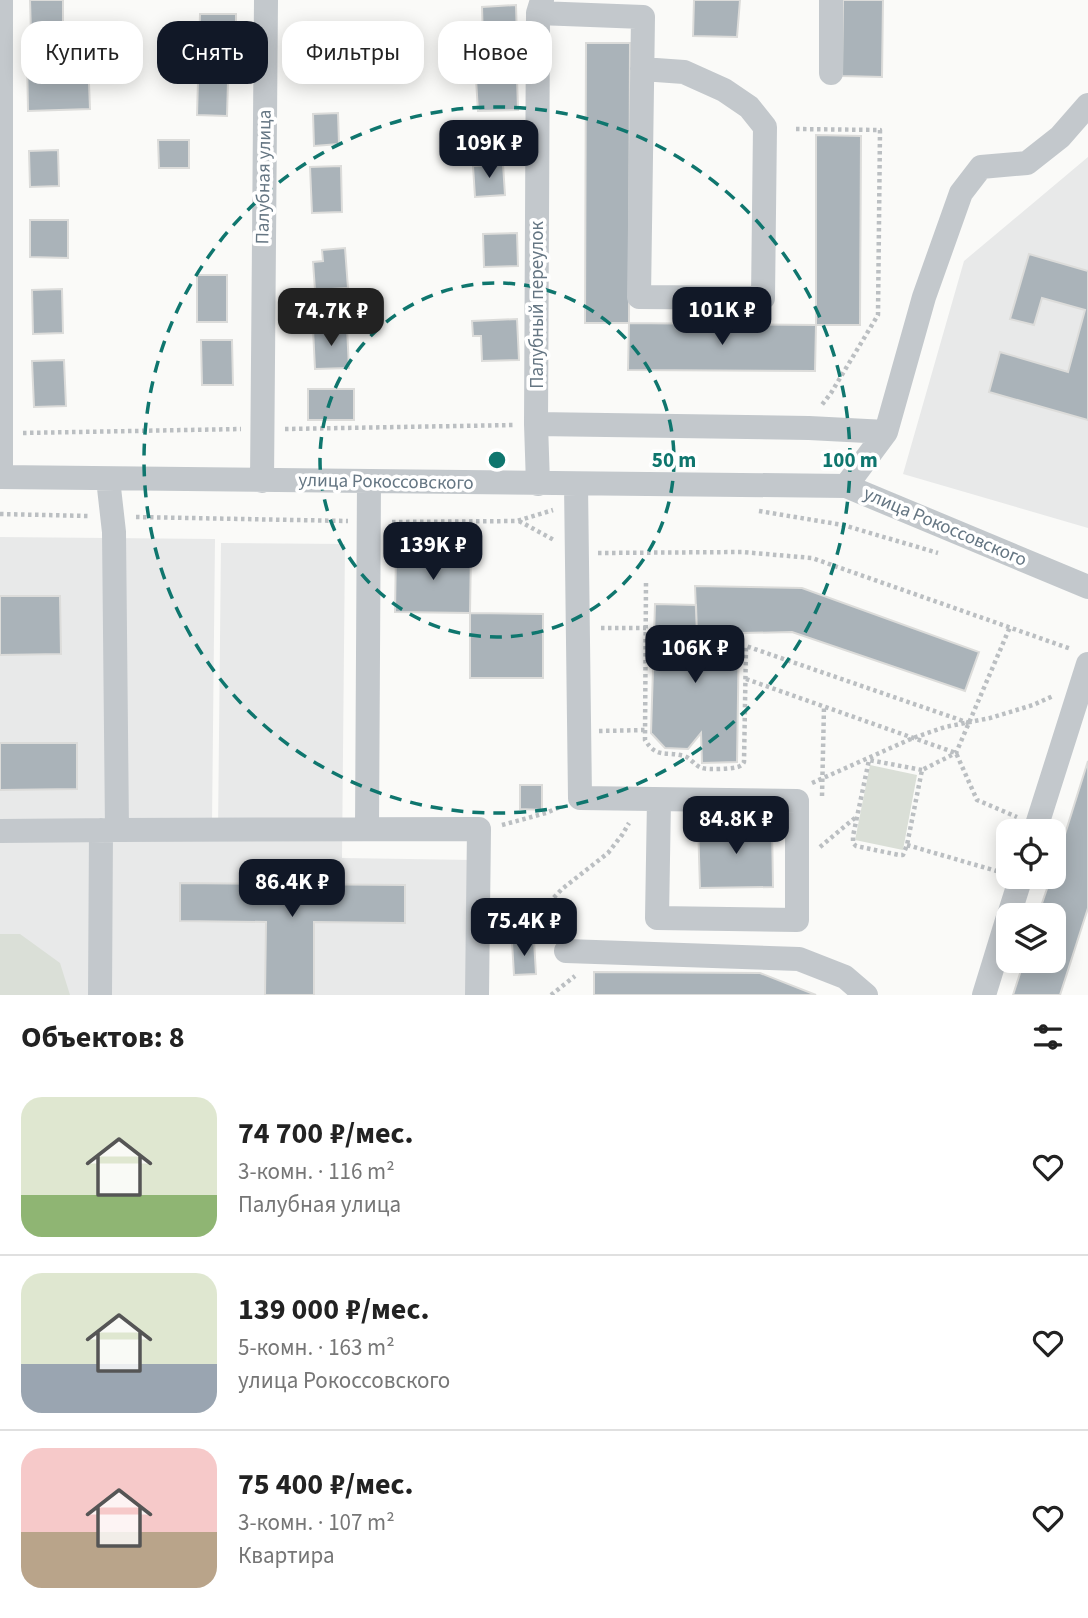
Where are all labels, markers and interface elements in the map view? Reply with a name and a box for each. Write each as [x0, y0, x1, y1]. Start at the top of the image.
chip: Купить [21, 21, 143, 84]
chip: Снять [157, 21, 268, 84]
chip: Фильтры [282, 21, 424, 84]
chip: Новое [438, 21, 552, 84]
street label: Палубная улица [249, 109, 279, 245]
pin: 109K ₽ [432, 120, 546, 180]
text: 109K ₽ [455, 126, 523, 159]
street label: Палубный переулок [524, 221, 551, 389]
pin: 74.7K ₽ [266, 288, 396, 348]
pin: 101K ₽ [665, 288, 779, 347]
text: 101K ₽ [688, 293, 756, 326]
text: 74.7K ₽ [294, 294, 368, 327]
text: 50 m [652, 445, 696, 475]
text: 100 m [822, 445, 878, 475]
centre of rings [485, 448, 509, 472]
street label: улица Рокоссовского [298, 467, 474, 497]
street label: улица Рокоссовского [859, 480, 1031, 574]
pin: 139K ₽ [376, 522, 490, 582]
text: 139K ₽ [399, 528, 467, 561]
pin: 106K ₽ [638, 626, 752, 685]
text: 106K ₽ [661, 631, 729, 664]
pin: 84.8K ₽ [671, 796, 801, 856]
text: 84.8K ₽ [699, 802, 773, 835]
map controls [996, 819, 1066, 973]
button: locate [996, 819, 1066, 889]
pin: 86.4K ₽ [227, 860, 357, 919]
text: 86.4K ₽ [255, 865, 329, 898]
pin: 75.4K ₽ [459, 898, 589, 958]
button: layers [996, 903, 1066, 973]
text: 75.4K ₽ [487, 904, 561, 937]
text: Объектов: 8 [21, 1016, 185, 1059]
icon: filters [1029, 1018, 1067, 1056]
text: 74 700 ₽/мес. [238, 1112, 414, 1155]
icon: home [77, 1125, 161, 1209]
icon: heart [1029, 1148, 1067, 1186]
text: 3-комн. · 116 m² [238, 1155, 395, 1188]
text: Палубная улица [238, 1188, 401, 1221]
text: 139 000 ₽/мес. [238, 1288, 429, 1331]
icon: home [77, 1301, 161, 1385]
icon: heart [1029, 1324, 1067, 1362]
text: 5-комн. · 163 m² [238, 1331, 395, 1364]
text: улица Рокоссовского [238, 1364, 450, 1397]
text: 75 400 ₽/мес. [238, 1463, 414, 1506]
icon: home [77, 1476, 161, 1560]
icon: heart [1029, 1499, 1067, 1537]
text: 3-комн. · 107 m² [238, 1506, 395, 1539]
text: Квартира [238, 1539, 335, 1572]

